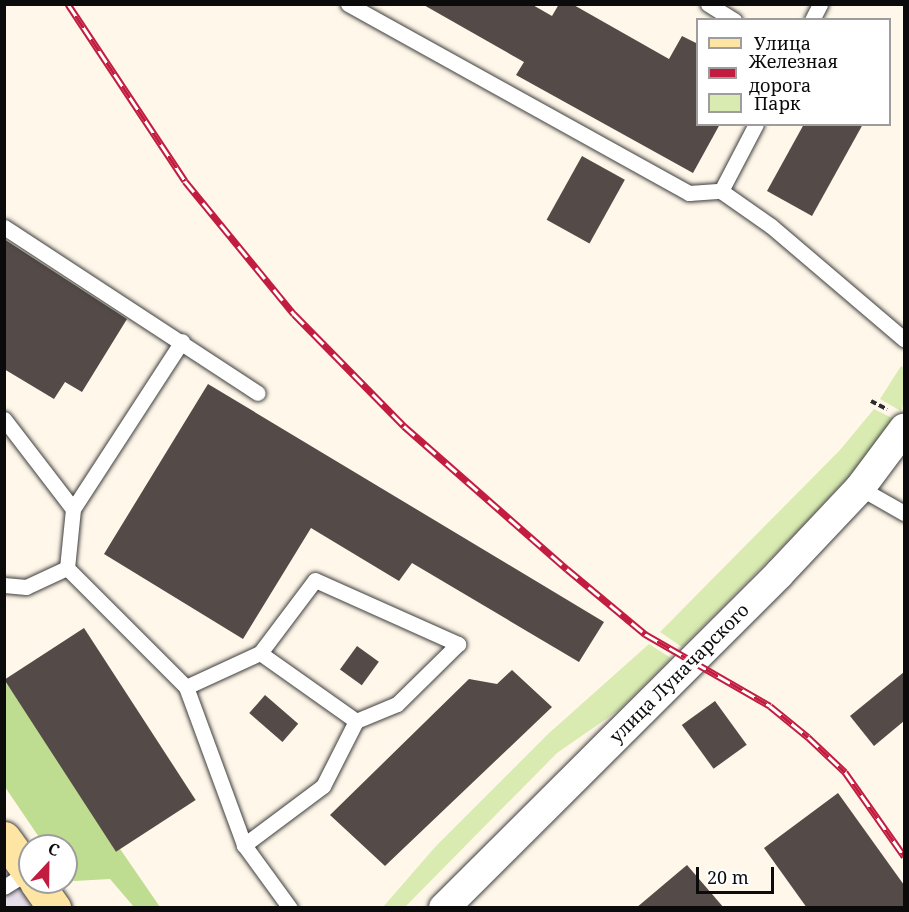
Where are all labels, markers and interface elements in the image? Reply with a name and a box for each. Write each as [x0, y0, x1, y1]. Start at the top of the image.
legend [696, 18, 891, 126]
text: Улица [754, 31, 811, 55]
text: Железная дорога [749, 49, 838, 97]
text: Парк [754, 91, 801, 115]
street label: улица Луначарского [605, 599, 753, 747]
north arrow [18, 834, 78, 894]
text: С [45, 837, 63, 861]
scale bar [699, 855, 777, 893]
text: 20 m [707, 865, 749, 889]

